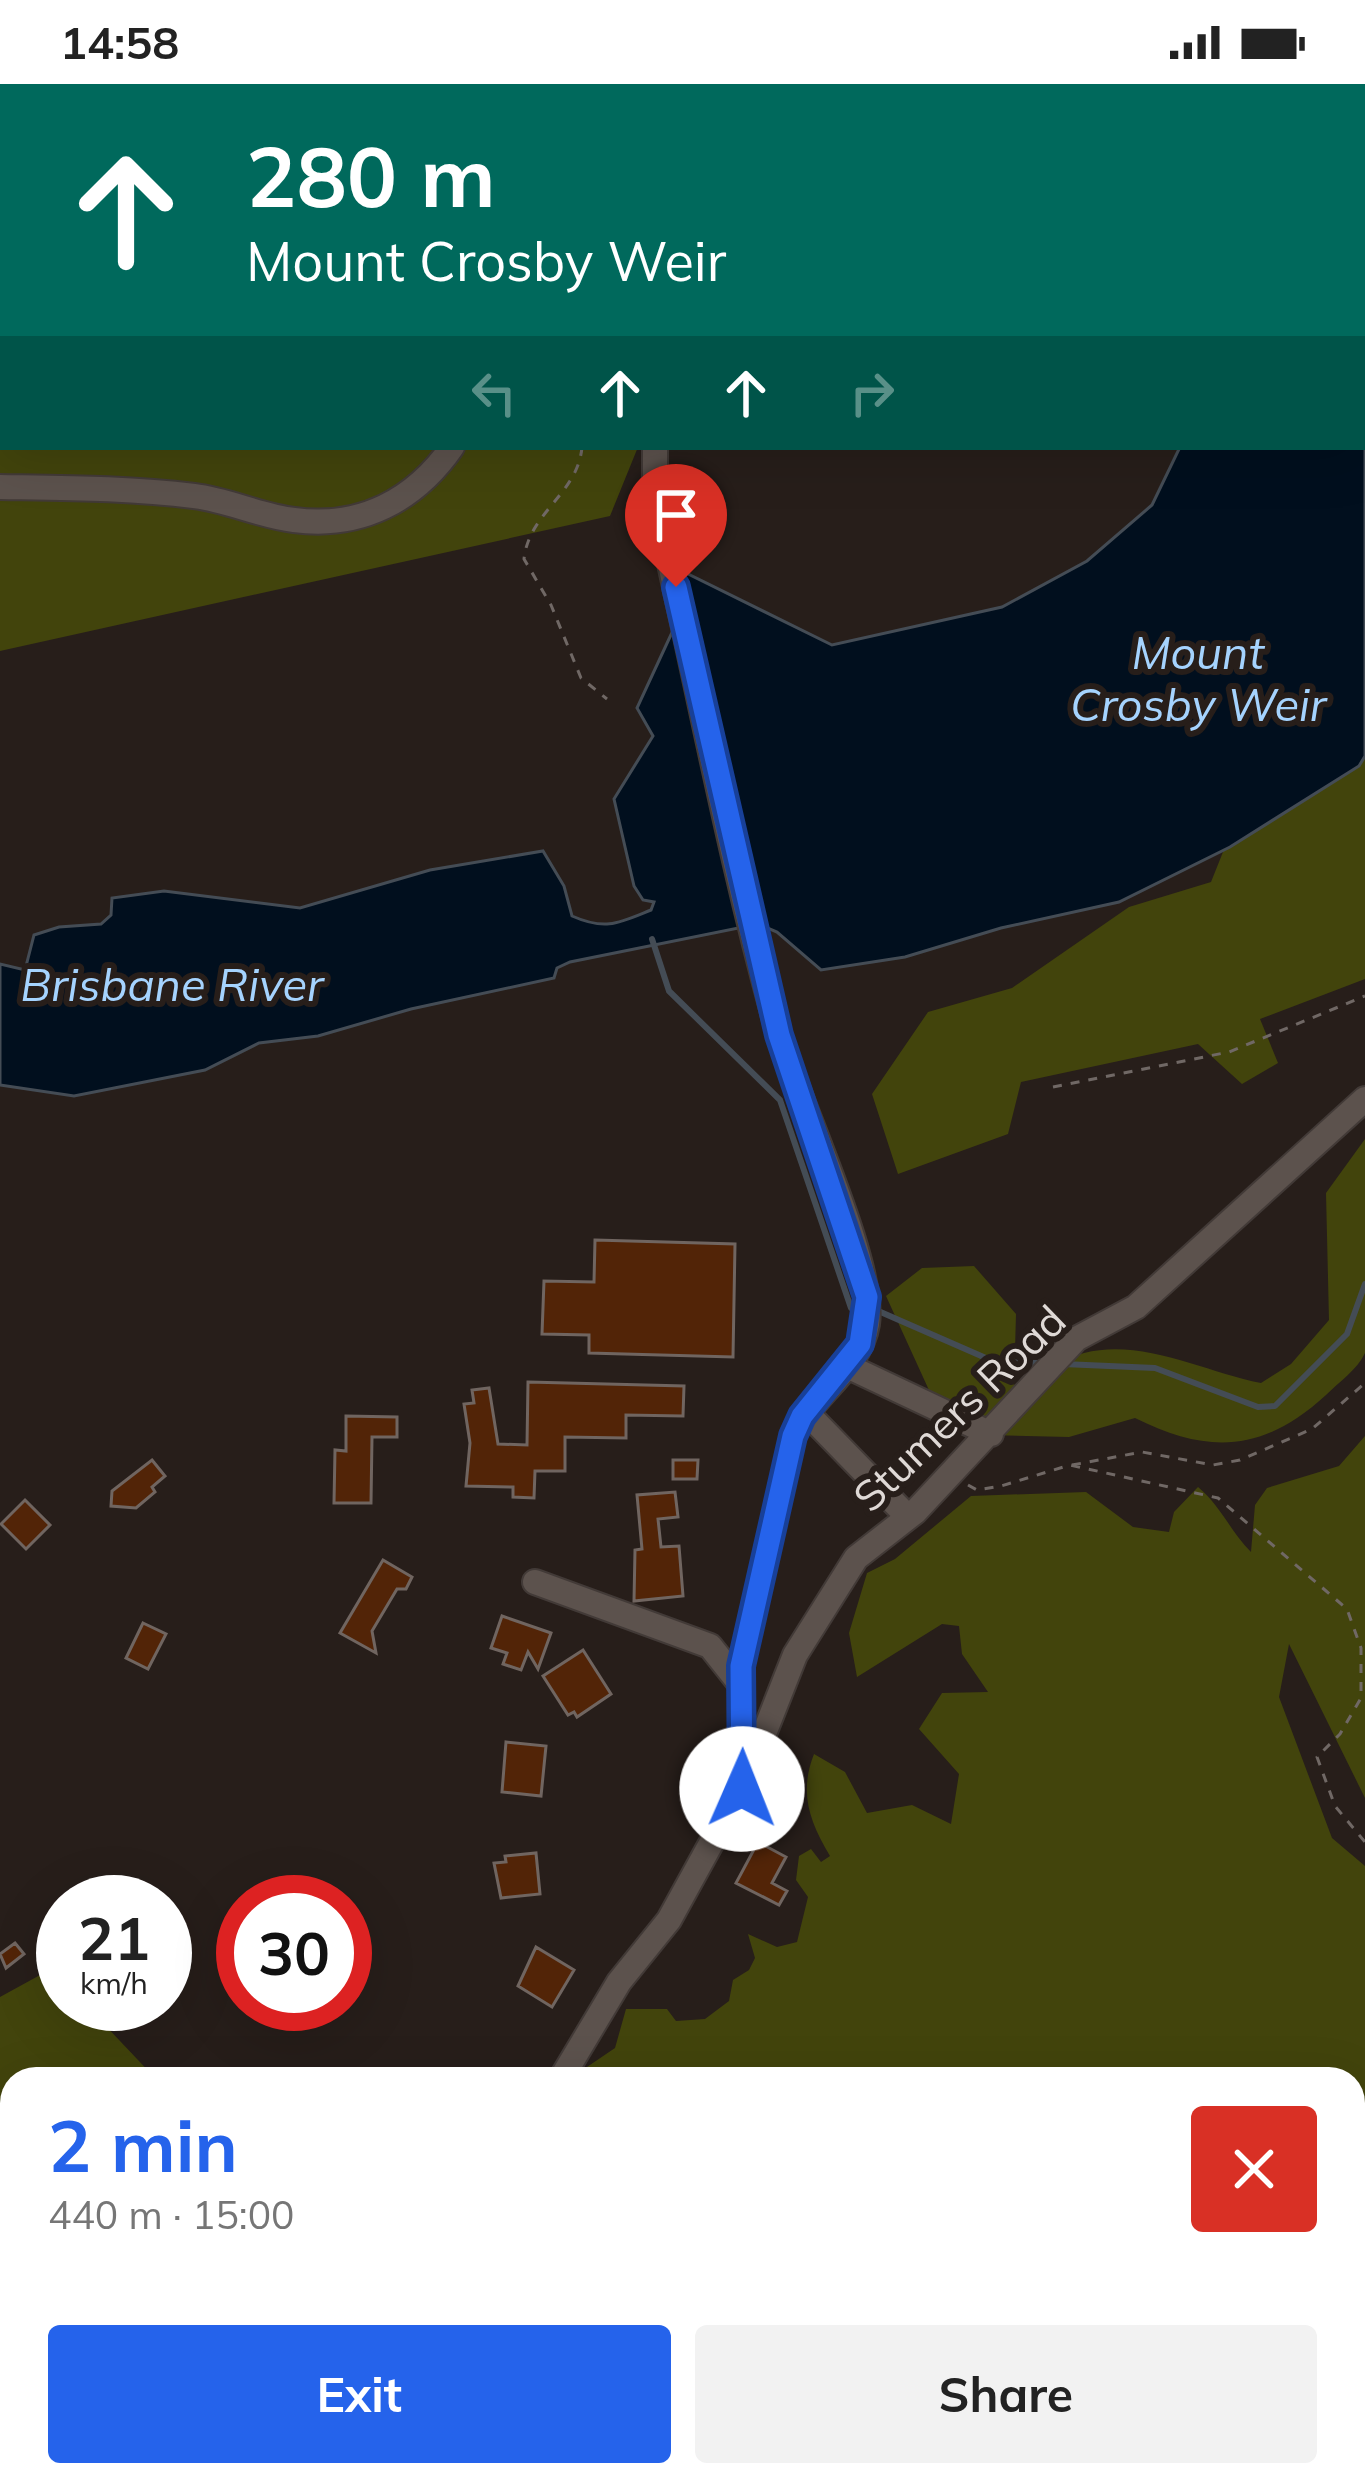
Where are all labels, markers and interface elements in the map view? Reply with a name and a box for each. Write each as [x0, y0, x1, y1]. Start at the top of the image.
text: 14:58 [60, 14, 179, 70]
text: 280 m [246, 123, 496, 228]
icon: ahead [48, 132, 204, 288]
text: Mount Crosby Weir [246, 227, 726, 295]
icon: left [461, 360, 527, 426]
icon: ahead [587, 360, 653, 426]
icon: ahead [713, 360, 779, 426]
icon: right [839, 360, 905, 426]
pin [625, 464, 727, 587]
icon: arrive [643, 482, 709, 548]
water label: Mount Crosby Weir [1070, 624, 1328, 732]
water label: Brisbane River [21, 956, 325, 1012]
street label: Stumers Road [842, 1294, 1076, 1522]
position arrow [679, 1726, 805, 1852]
speed limit sign: 30 [216, 1875, 372, 2031]
text: 21 [78, 1900, 150, 1975]
text: km/h [80, 1964, 148, 2002]
text: 2 min [48, 2100, 238, 2190]
button: close [1191, 2106, 1317, 2232]
text: 440 m · 15:00 [48, 2190, 294, 2239]
button: Exit [48, 2325, 671, 2463]
button: Share [695, 2325, 1317, 2463]

